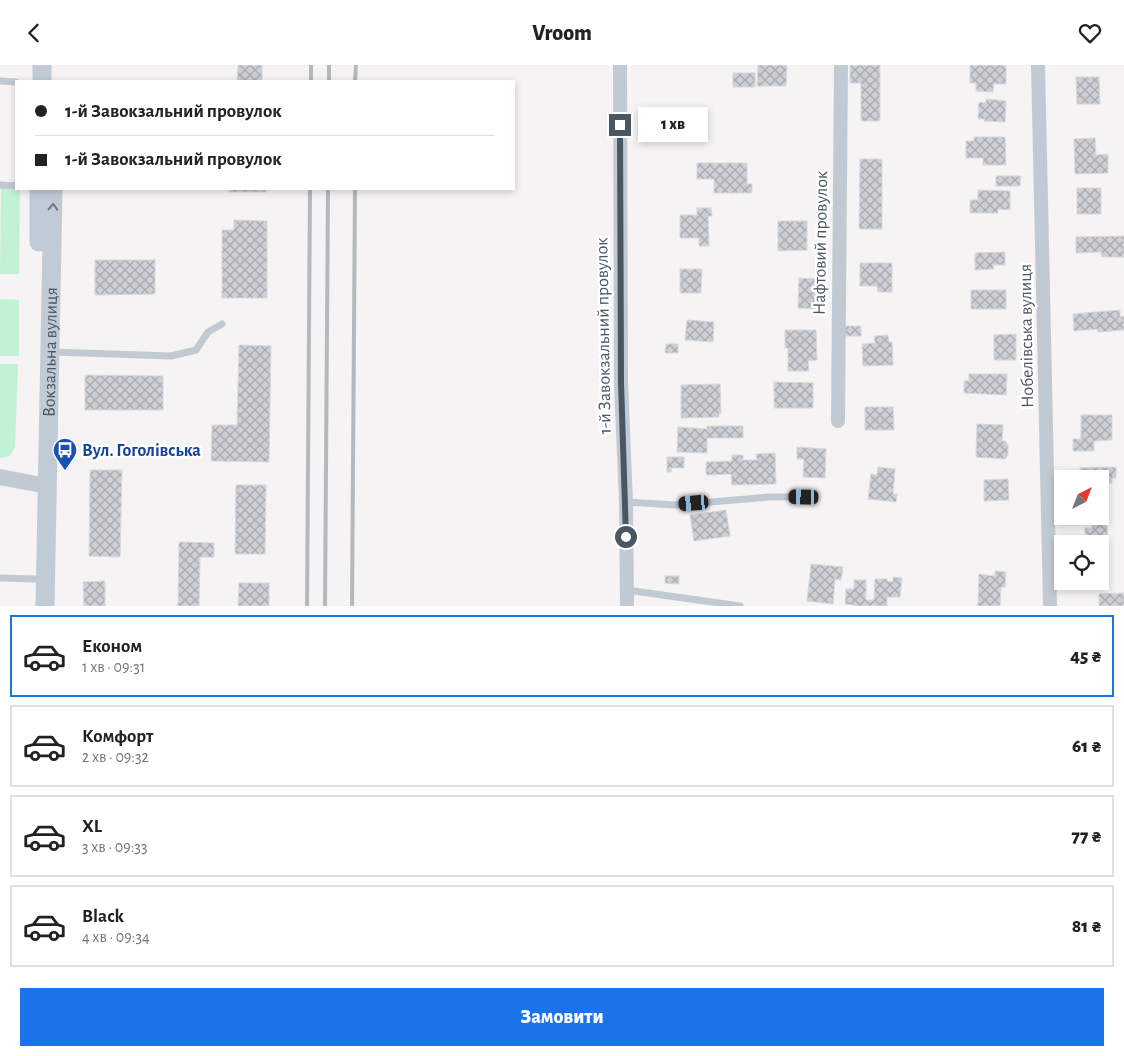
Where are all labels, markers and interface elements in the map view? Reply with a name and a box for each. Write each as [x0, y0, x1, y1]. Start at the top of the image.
icon: back [20, 19, 48, 47]
icon: heart [1076, 19, 1104, 47]
text: Vroom [532, 22, 592, 44]
text: 1-й Завокзальний провулок [65, 102, 282, 121]
callout: 1 хв [638, 107, 708, 143]
route end [609, 114, 631, 136]
text: 1 хв [661, 116, 685, 132]
text: 1-й Завокзальний провулок [65, 150, 282, 169]
street label: Нафтовий провулок [811, 170, 831, 315]
one-way arrow [47, 203, 58, 211]
street label: 1-й Завокзальний провулок [593, 237, 615, 435]
street label: Нобелівська вулиця [1016, 264, 1037, 408]
street label: Вокзальна вулиця [41, 287, 61, 417]
bus stop icon: Вул. Гоголівська [52, 437, 78, 471]
place label: Вул. Гоголівська [82, 442, 201, 460]
north arrow [1054, 470, 1109, 525]
map controls [1054, 470, 1109, 590]
car [788, 489, 819, 505]
car [678, 494, 709, 512]
route start [615, 526, 637, 548]
button: locate [1054, 535, 1109, 590]
icon: car [22, 634, 67, 679]
text: Економ [82, 637, 142, 656]
text: 45 ₴ [1070, 647, 1102, 666]
text: 1 хв · 09:31 [82, 659, 145, 675]
icon: car [22, 724, 67, 769]
text: Комфорт [82, 727, 153, 746]
text: 61 ₴ [1072, 737, 1102, 756]
text: 2 хв · 09:32 [82, 749, 149, 765]
icon: car [22, 814, 67, 859]
text: XL [82, 817, 102, 836]
text: 77 ₴ [1072, 827, 1102, 846]
text: 3 хв · 09:33 [82, 839, 148, 855]
icon: car [22, 904, 67, 949]
text: Black [82, 907, 124, 926]
text: 81 ₴ [1072, 917, 1102, 936]
text: 4 хв · 09:34 [82, 929, 150, 945]
button: Замовити [20, 988, 1104, 1046]

